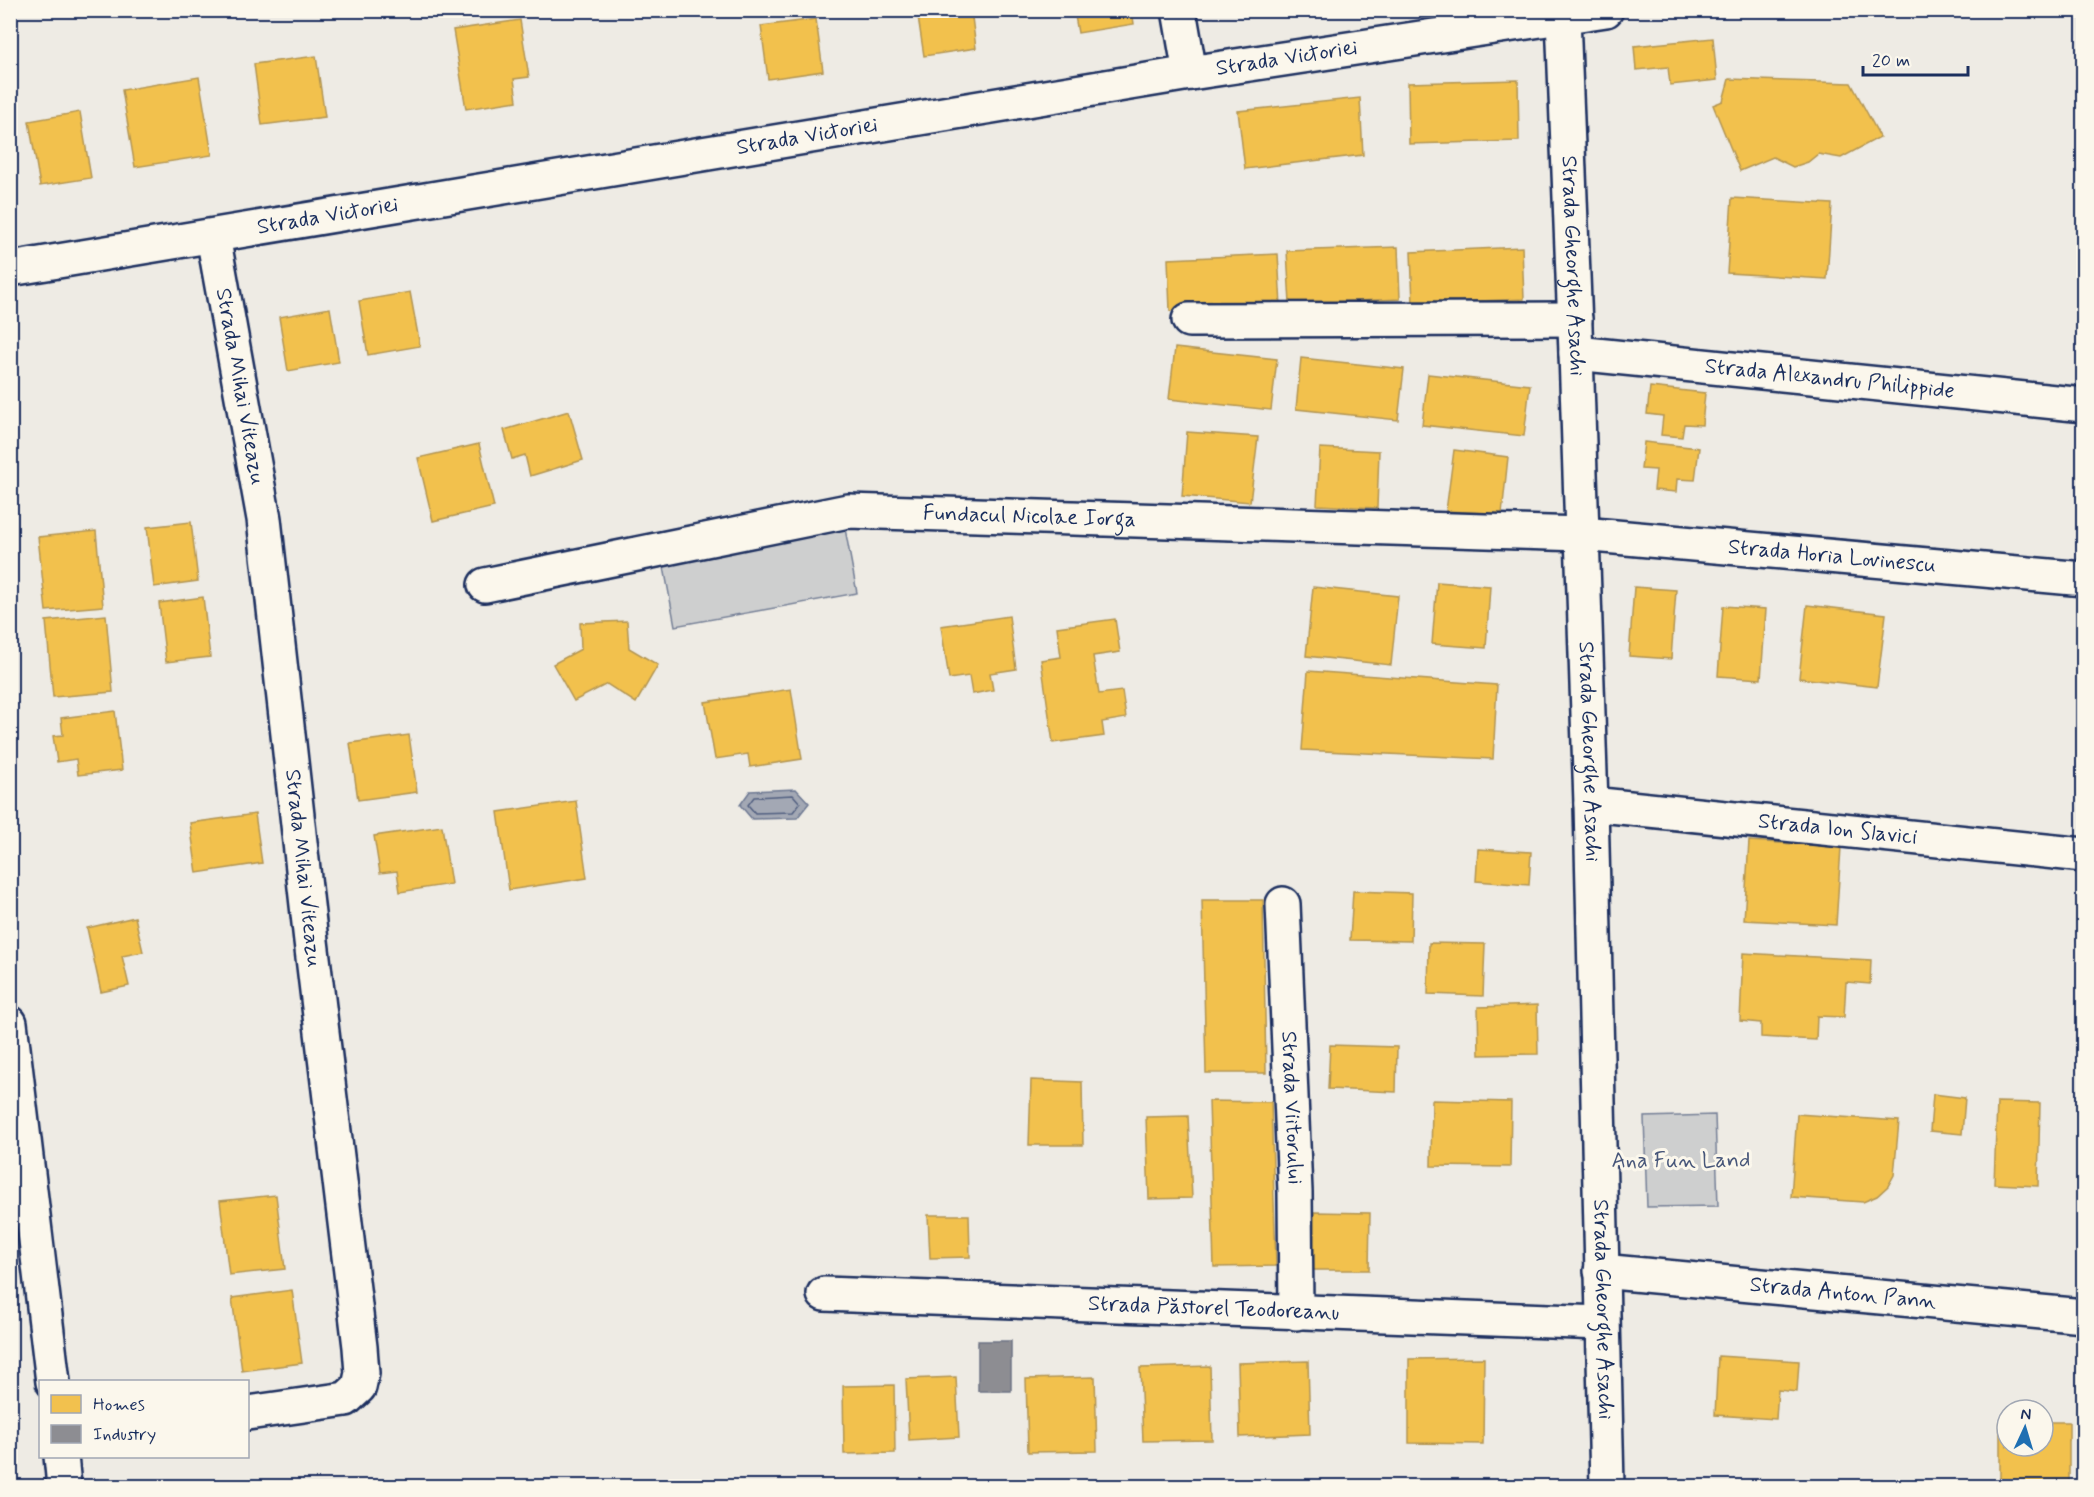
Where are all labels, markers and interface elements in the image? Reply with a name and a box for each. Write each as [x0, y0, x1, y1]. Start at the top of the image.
street label: Strada Victoriei [1214, 34, 1359, 83]
scale bar [1863, 39, 1968, 77]
text: 20 m [1872, 49, 1910, 73]
street label: Strada Victoriei [734, 111, 880, 162]
street label: Strada Gheorghe Asachi [1554, 155, 1591, 376]
street label: Strada Victoriei [255, 191, 400, 242]
street label: Strada Mihai Viteazu [209, 286, 272, 487]
street label: Strada Alexandru Philippide [1703, 352, 1956, 406]
street label: Fundacul Nicolae Iorga [922, 499, 1136, 537]
street label: Strada Horia Lovinescu [1727, 533, 1937, 580]
street label: Strada Gheorghe Asachi [1572, 641, 1606, 862]
street label: Strada Mihai Viteazu [278, 768, 328, 969]
street label: Strada Ion Slavici [1757, 807, 1919, 852]
street label: Strada Viitorului [1274, 1030, 1309, 1185]
park label: Ana Fun Land [1611, 1147, 1751, 1175]
street label: Strada Gheorghe Asachi [1586, 1199, 1619, 1420]
street label: Strada Anton Pann [1748, 1271, 1937, 1316]
street label: Strada Păstorel Teodoreanu [1088, 1290, 1340, 1327]
legend [39, 1380, 249, 1458]
text: Homes [93, 1393, 145, 1417]
north arrow [1995, 1398, 2055, 1458]
text: N [2020, 1404, 2032, 1425]
text: Industry [93, 1423, 156, 1447]

